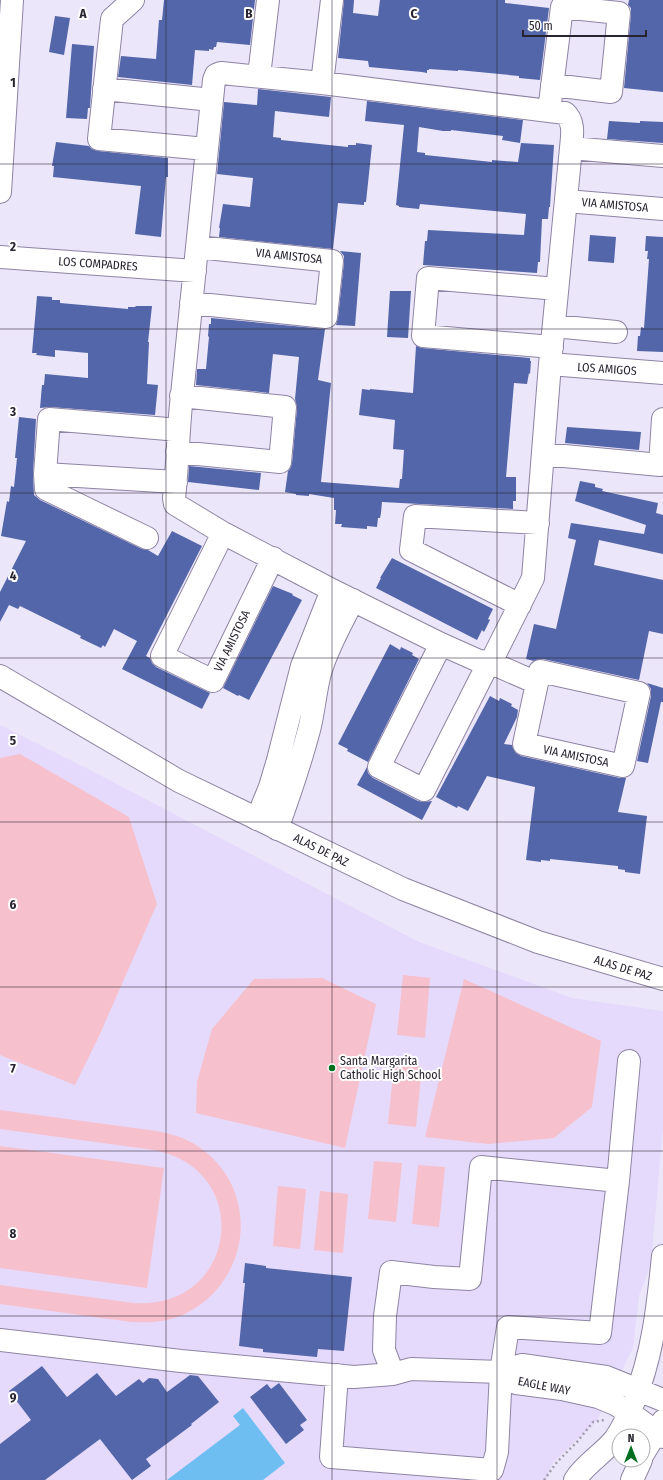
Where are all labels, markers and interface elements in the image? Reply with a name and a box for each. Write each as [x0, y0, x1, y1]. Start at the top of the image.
text: A [78, 6, 87, 21]
text: B [245, 6, 253, 21]
text: C [411, 6, 418, 21]
scale bar [523, 12, 646, 38]
text: 50 m [529, 19, 553, 33]
text: 1 [10, 75, 16, 90]
street label: VIA AMISTOSA [581, 195, 650, 215]
text: 2 [9, 239, 16, 254]
street label: VIA AMISTOSA [255, 246, 324, 267]
street label: LOS COMPADRES [58, 254, 138, 274]
street label: LOS AMIGOS [577, 360, 637, 378]
text: 3 [9, 404, 16, 419]
text: 4 [10, 568, 17, 583]
street label: VIA AMISTOSA [211, 607, 253, 674]
text: 5 [10, 733, 16, 748]
street label: VIA AMISTOSA [542, 742, 611, 770]
street label: ALAS DE PAZ [291, 831, 351, 870]
text: 6 [10, 897, 17, 912]
street label: ALAS DE PAZ [592, 953, 654, 984]
place label: Santa Margarita Catholic High School [340, 1054, 441, 1082]
text: 7 [10, 1061, 16, 1076]
marker: Santa Margarita Catholic High School [327, 1063, 337, 1073]
text: 8 [10, 1226, 17, 1241]
street label: EAGLE WAY [517, 1374, 571, 1398]
text: 9 [10, 1390, 17, 1405]
north arrow [611, 1428, 651, 1468]
text: N [628, 1432, 634, 1445]

